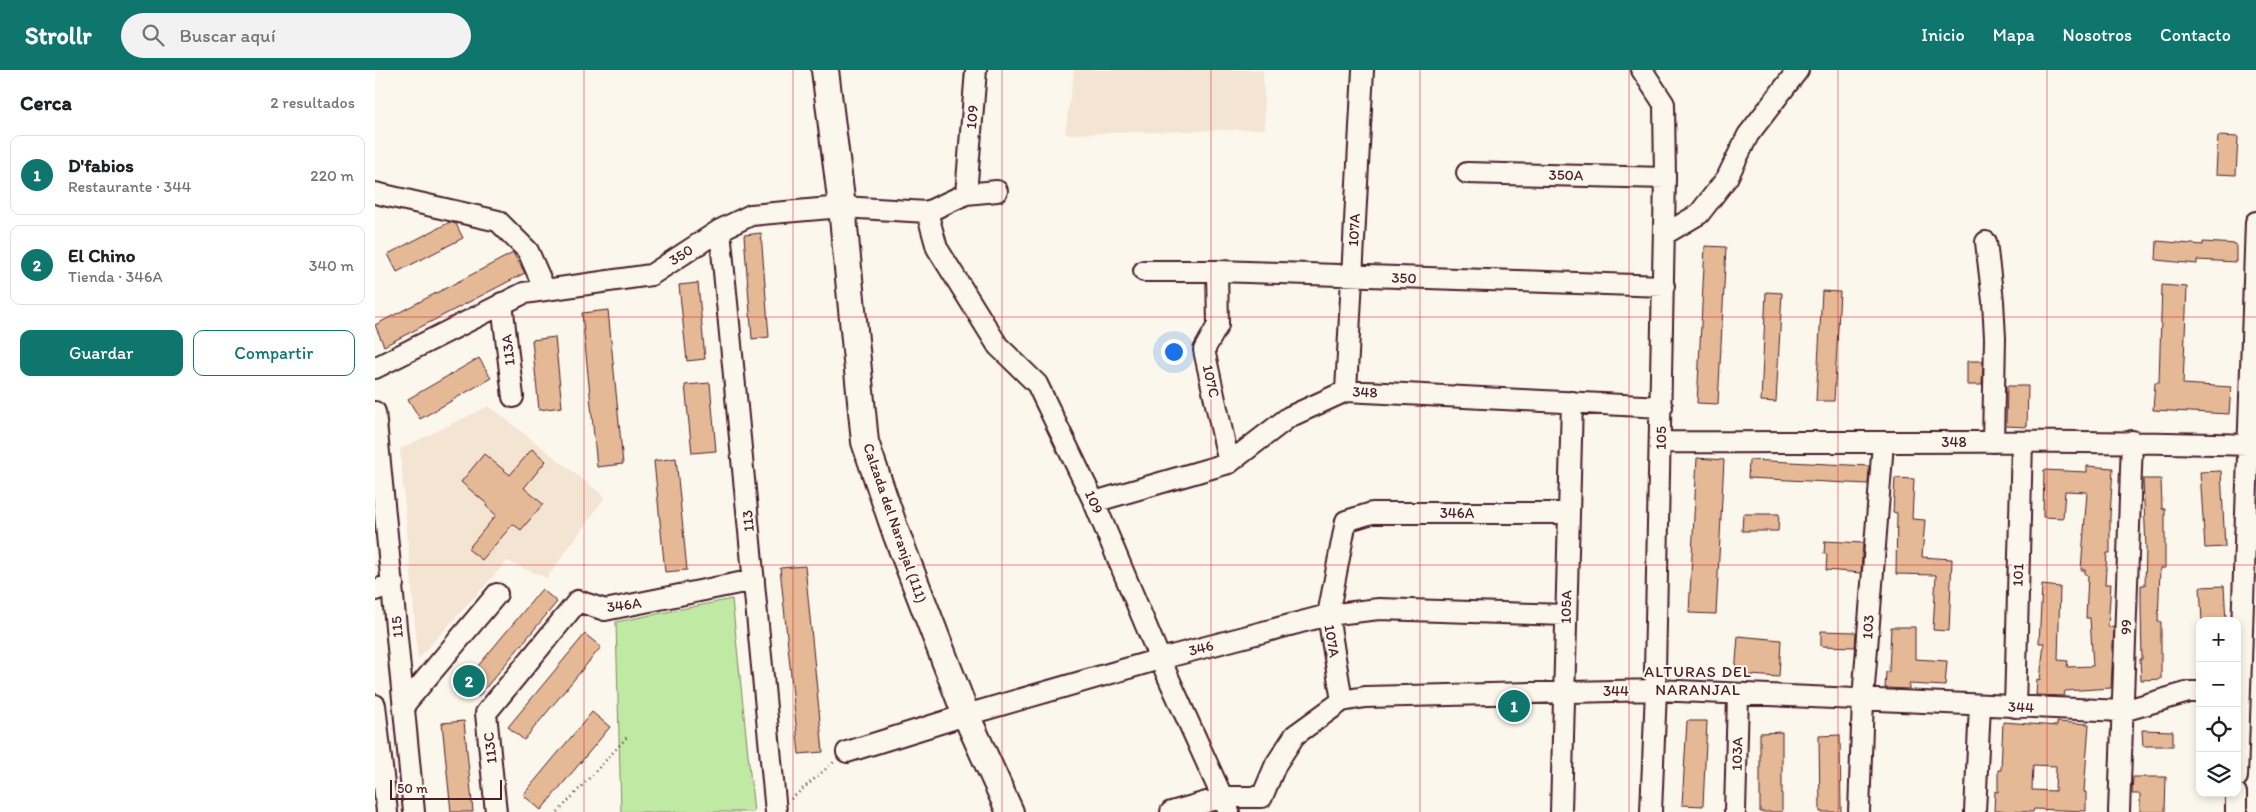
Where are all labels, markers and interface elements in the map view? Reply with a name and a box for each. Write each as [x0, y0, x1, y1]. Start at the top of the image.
search box [121, 13, 471, 58]
text: Strollr [25, 21, 91, 50]
icon: search [139, 21, 167, 49]
text: Buscar aquí [179, 24, 276, 47]
text: Inicio [1921, 24, 1965, 46]
text: Mapa [1993, 24, 2035, 46]
text: Nosotros [2063, 24, 2132, 46]
text: Contacto [2160, 24, 2231, 46]
text: Cerca [20, 90, 72, 115]
text: 2 resultados [270, 93, 355, 112]
street label: 109 [962, 104, 982, 130]
text: D'fabios [68, 154, 134, 177]
text: 1 [33, 166, 41, 185]
text: 220 m [310, 166, 354, 185]
street label: 350A [1548, 166, 1584, 184]
text: Restaurante · 344 [68, 177, 191, 196]
street label: 107A [1344, 213, 1364, 247]
street label: 350 [665, 241, 697, 269]
text: El Chino [68, 244, 135, 267]
text: 2 [33, 256, 41, 275]
text: 340 m [309, 256, 354, 275]
text: Tienda · 346A [68, 267, 163, 286]
street label: 350 [1391, 269, 1417, 287]
button: Guardar [20, 330, 183, 376]
button: Compartir [193, 330, 355, 376]
street label: 113A [497, 333, 519, 367]
your location [1161, 339, 1187, 365]
street label: 107C [1198, 363, 1224, 400]
street label: 348 [1352, 383, 1378, 401]
street label: 105 [1652, 426, 1670, 450]
street label: 348 [1941, 433, 1967, 451]
street label: Calzada del Naranjal (111) [859, 441, 931, 605]
street label: 109 [1081, 487, 1107, 517]
street label: 346A [1440, 504, 1475, 522]
street label: 113 [738, 509, 758, 533]
street label: 101 [2009, 563, 2027, 587]
street label: 105A [1557, 590, 1575, 624]
street label: 346A [606, 594, 643, 616]
street label: 103 [1858, 614, 1878, 640]
street label: 115 [387, 615, 407, 639]
map controls [2196, 617, 2241, 797]
button: + [2196, 617, 2241, 662]
street label: 99 [2117, 619, 2135, 635]
street label: 107A [1320, 623, 1344, 659]
street label: 346 [1187, 636, 1216, 660]
pin: 2 [453, 662, 485, 700]
district label: ALTURAS DEL NARANJAL [1644, 662, 1752, 699]
button: − [2196, 662, 2241, 707]
street label: 344 [1603, 682, 1629, 700]
pin: 1 [1498, 687, 1530, 725]
street label: 344 [2008, 698, 2034, 716]
button: locate [2196, 707, 2241, 752]
street label: 113C [479, 731, 501, 765]
street label: 103A [1728, 736, 1746, 771]
button: layers [2196, 752, 2241, 797]
scale bar [390, 777, 503, 800]
text: 50 m [397, 780, 428, 797]

